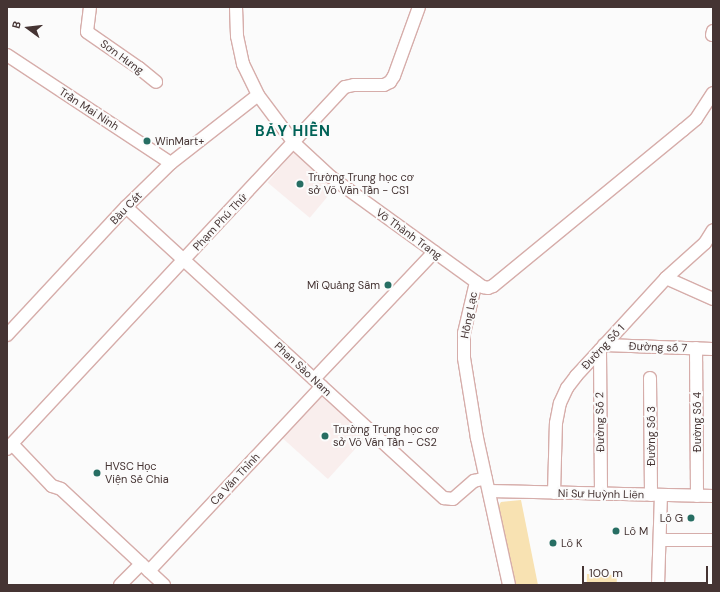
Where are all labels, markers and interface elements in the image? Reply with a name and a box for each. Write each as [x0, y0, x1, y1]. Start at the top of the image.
north arrow [8, 8, 48, 48]
text: B [9, 20, 24, 30]
street label: Sơn Hưng [98, 37, 146, 77]
street label: Trần Mai Ninh [57, 85, 121, 133]
district label: BẢY HIỀN [255, 123, 331, 141]
place label: WinMart+ [155, 134, 204, 148]
marker: WinMart+ [142, 136, 152, 146]
place label: Trường Trung học cơ sở Võ Văn Tần - CS1 [308, 171, 414, 197]
marker: Trường Trung học cơ sở Võ Văn Tần - CS1 [295, 179, 305, 189]
street label: Bàu Cát [107, 189, 145, 227]
street label: Phạm Phú Thứ [190, 191, 250, 253]
street label: Võ Thành Trang [373, 206, 445, 262]
place label: Mì Quảng Sâm [307, 278, 380, 292]
marker: Mì Quảng Sâm [383, 280, 393, 290]
street label: Hồng Lạc [458, 290, 480, 340]
street label: Đường Số 1 [579, 322, 627, 372]
street label: Phan Sào Nam [272, 339, 334, 399]
street label: Đường số 7 [628, 339, 688, 355]
street label: Đường Số 2 [593, 392, 607, 452]
street label: Đường Số 4 [690, 392, 704, 452]
street label: Đường Số 3 [644, 406, 658, 466]
place label: Trường Trung học cơ sở Võ Văn Tần - CS2 [333, 423, 439, 449]
marker: Trường Trung học cơ sở Võ Văn Tần - CS2 [320, 431, 330, 441]
street label: Ca Văn Thỉnh [208, 450, 262, 508]
place label: HVSC Học Viện Sẻ Chia [105, 460, 169, 486]
marker: HVSC Học Viện Sẻ Chia [92, 468, 102, 478]
street label: Ni Sư Huỳnh Liên [558, 487, 644, 501]
place label: Lô G [660, 511, 683, 525]
marker: Lô G [686, 513, 696, 523]
place label: Lô M [624, 524, 648, 538]
marker: Lô M [611, 526, 621, 536]
place label: Lô K [561, 536, 582, 550]
marker: Lô K [548, 538, 558, 548]
scale bar [584, 558, 710, 584]
text: 100 m [589, 565, 623, 581]

